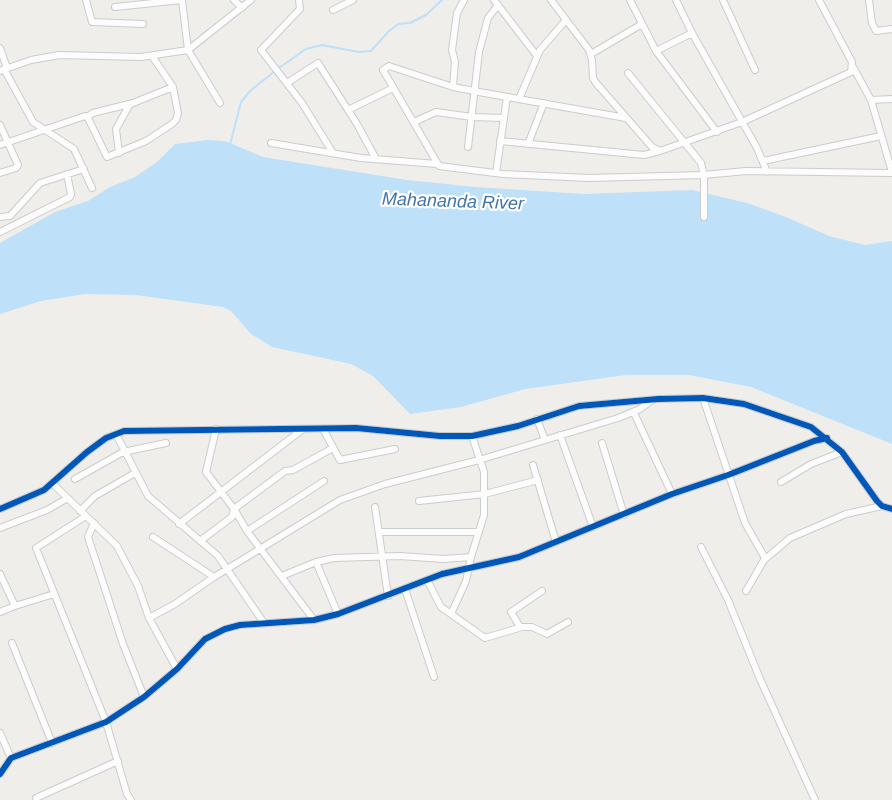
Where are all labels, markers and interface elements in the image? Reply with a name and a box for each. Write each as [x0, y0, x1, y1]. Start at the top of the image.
water label: Mahananda River [382, 189, 524, 215]

